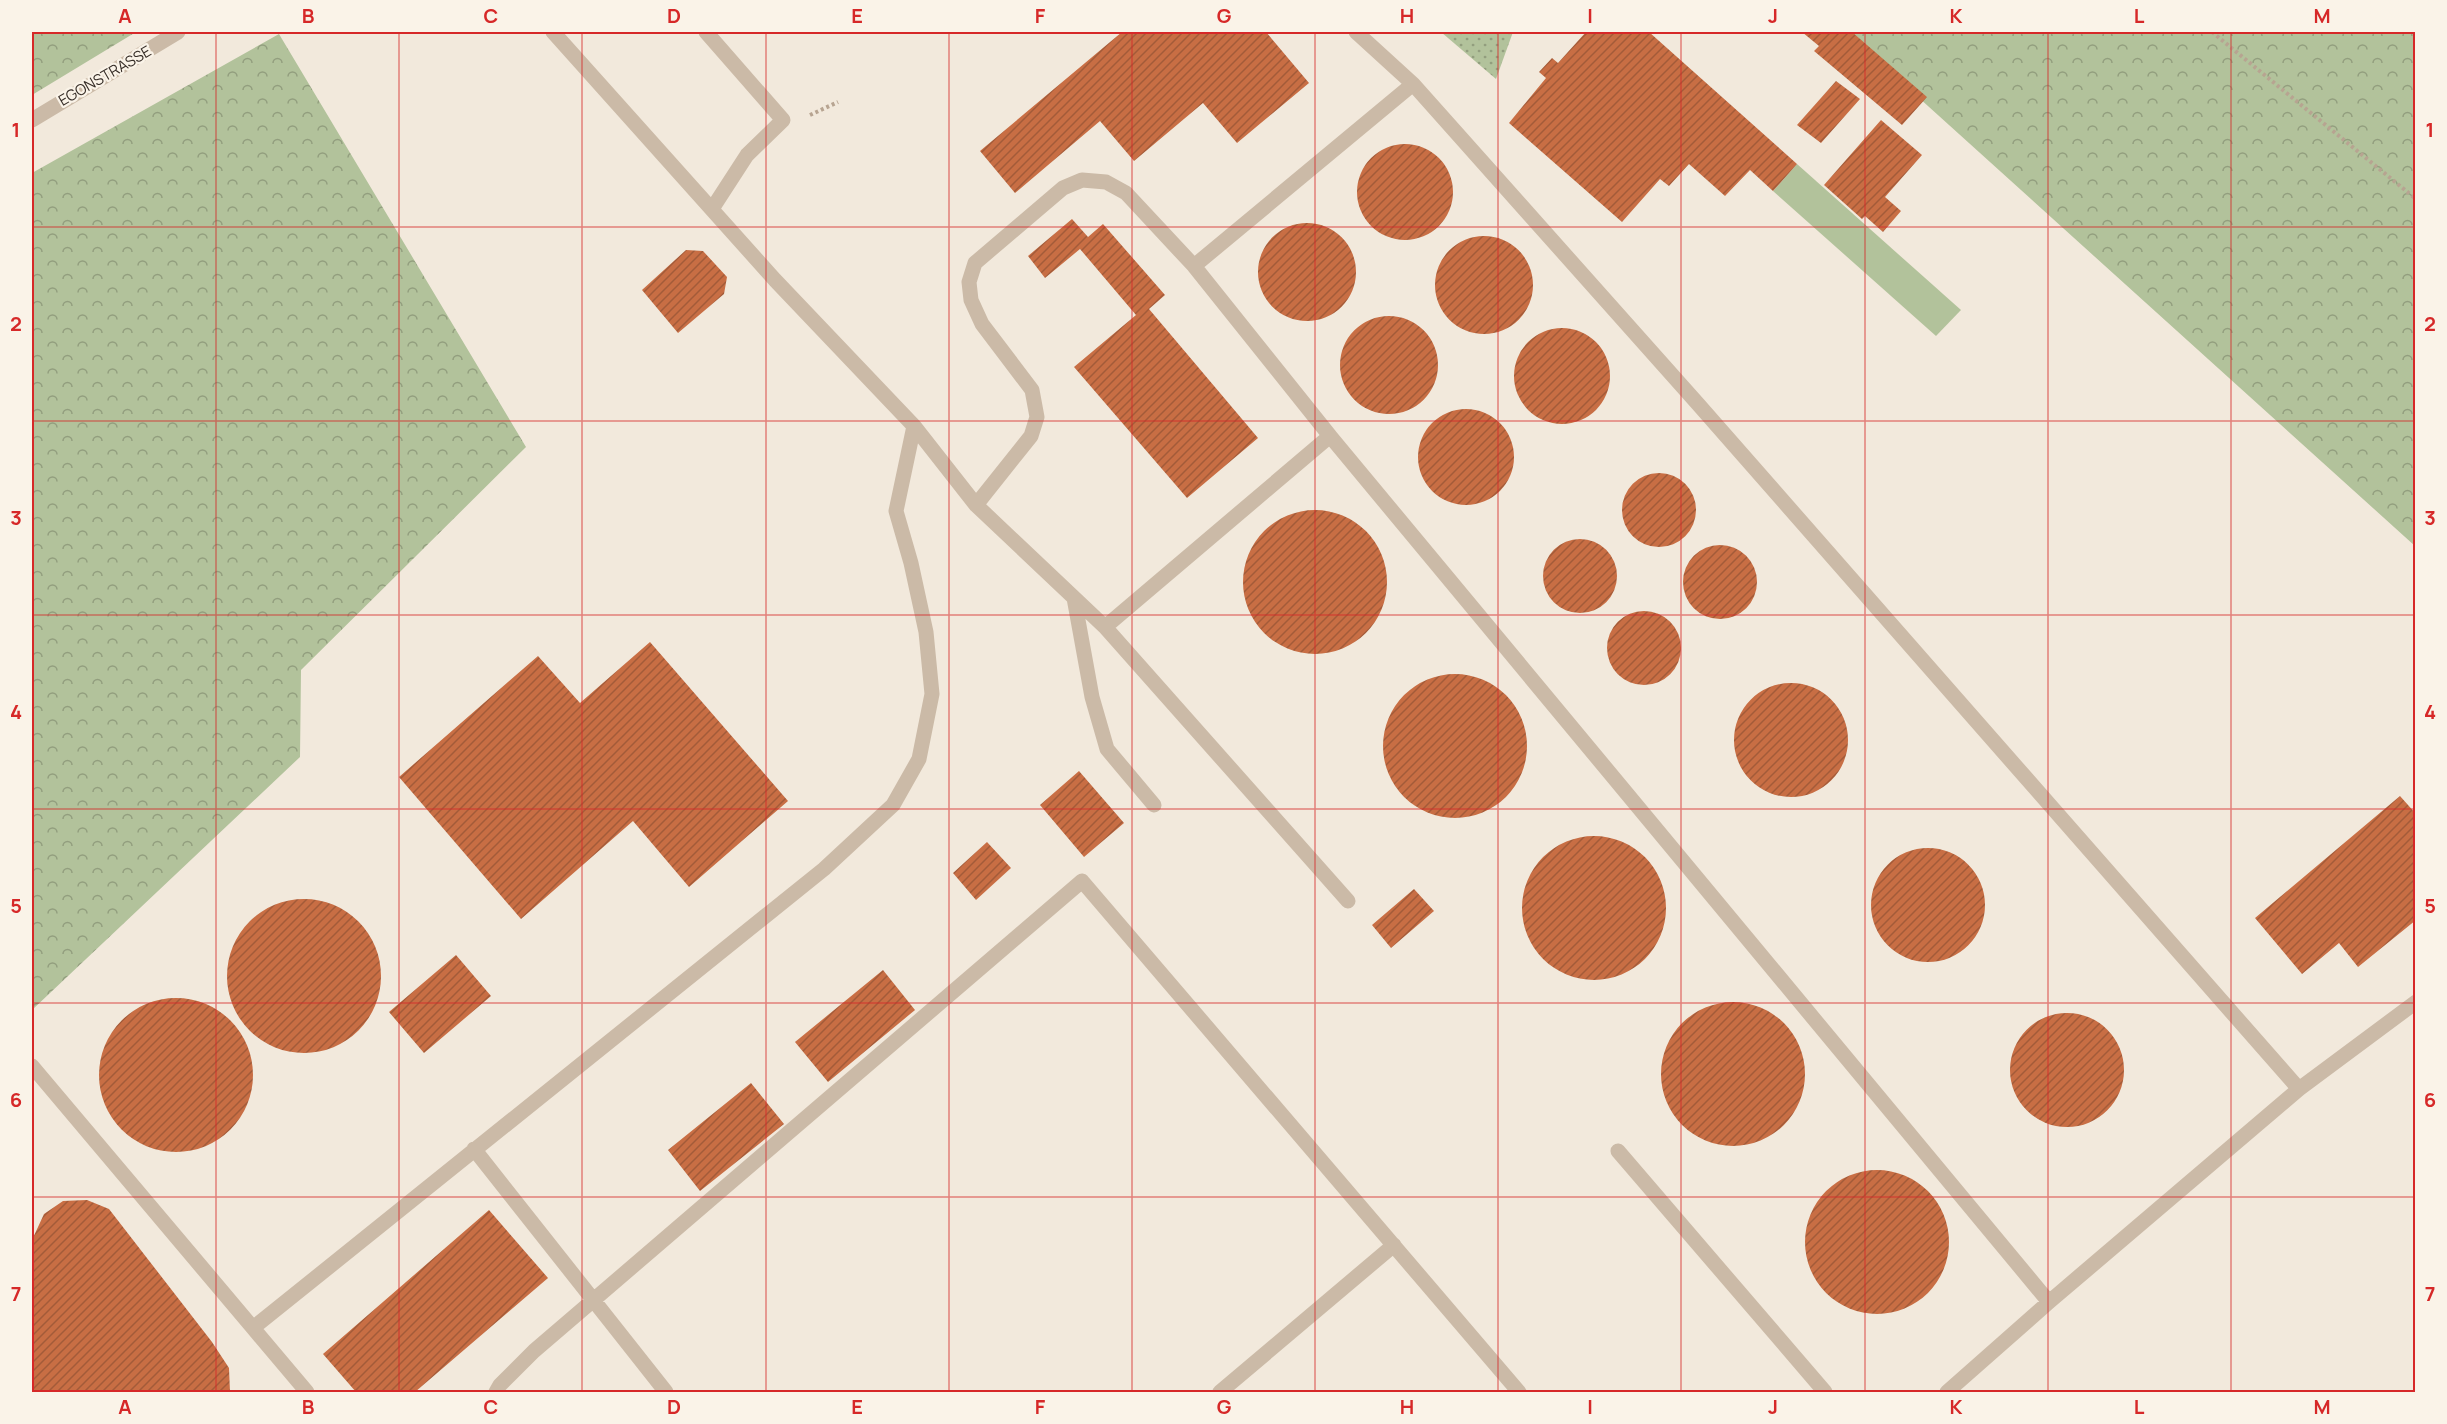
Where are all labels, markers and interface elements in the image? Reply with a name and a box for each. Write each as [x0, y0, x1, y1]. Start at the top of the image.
text: A [118, 2, 132, 29]
text: B [302, 2, 315, 29]
text: C [484, 2, 498, 29]
text: D [667, 2, 681, 29]
text: E [851, 2, 863, 29]
text: F [1035, 2, 1046, 29]
text: G [1217, 2, 1232, 29]
text: H [1400, 2, 1414, 29]
text: I [1587, 2, 1593, 29]
text: J [1768, 2, 1778, 29]
text: K [1950, 2, 1963, 29]
text: L [2134, 2, 2145, 29]
text: M [2313, 2, 2331, 29]
street label: EGONSTRASSE [55, 40, 155, 111]
text: 1 [12, 116, 20, 143]
text: 1 [2426, 116, 2434, 143]
text: 2 [10, 310, 22, 337]
text: 2 [2424, 310, 2436, 337]
text: 3 [10, 504, 22, 531]
text: 3 [2424, 504, 2436, 531]
text: 4 [10, 698, 22, 725]
text: 4 [2424, 698, 2436, 725]
text: 5 [10, 892, 22, 919]
text: 5 [2424, 892, 2436, 919]
text: 6 [10, 1086, 22, 1113]
text: 6 [2424, 1086, 2436, 1113]
text: 7 [11, 1280, 21, 1307]
text: 7 [2425, 1280, 2435, 1307]
text: A [118, 1393, 132, 1420]
text: B [302, 1393, 315, 1420]
text: C [484, 1393, 498, 1420]
text: D [667, 1393, 681, 1420]
text: E [851, 1393, 863, 1420]
text: F [1035, 1393, 1046, 1420]
text: G [1217, 1393, 1232, 1420]
text: H [1400, 1393, 1414, 1420]
text: I [1587, 1393, 1593, 1420]
text: J [1768, 1393, 1778, 1420]
text: K [1950, 1393, 1963, 1420]
text: L [2134, 1393, 2145, 1420]
text: M [2313, 1393, 2331, 1420]

